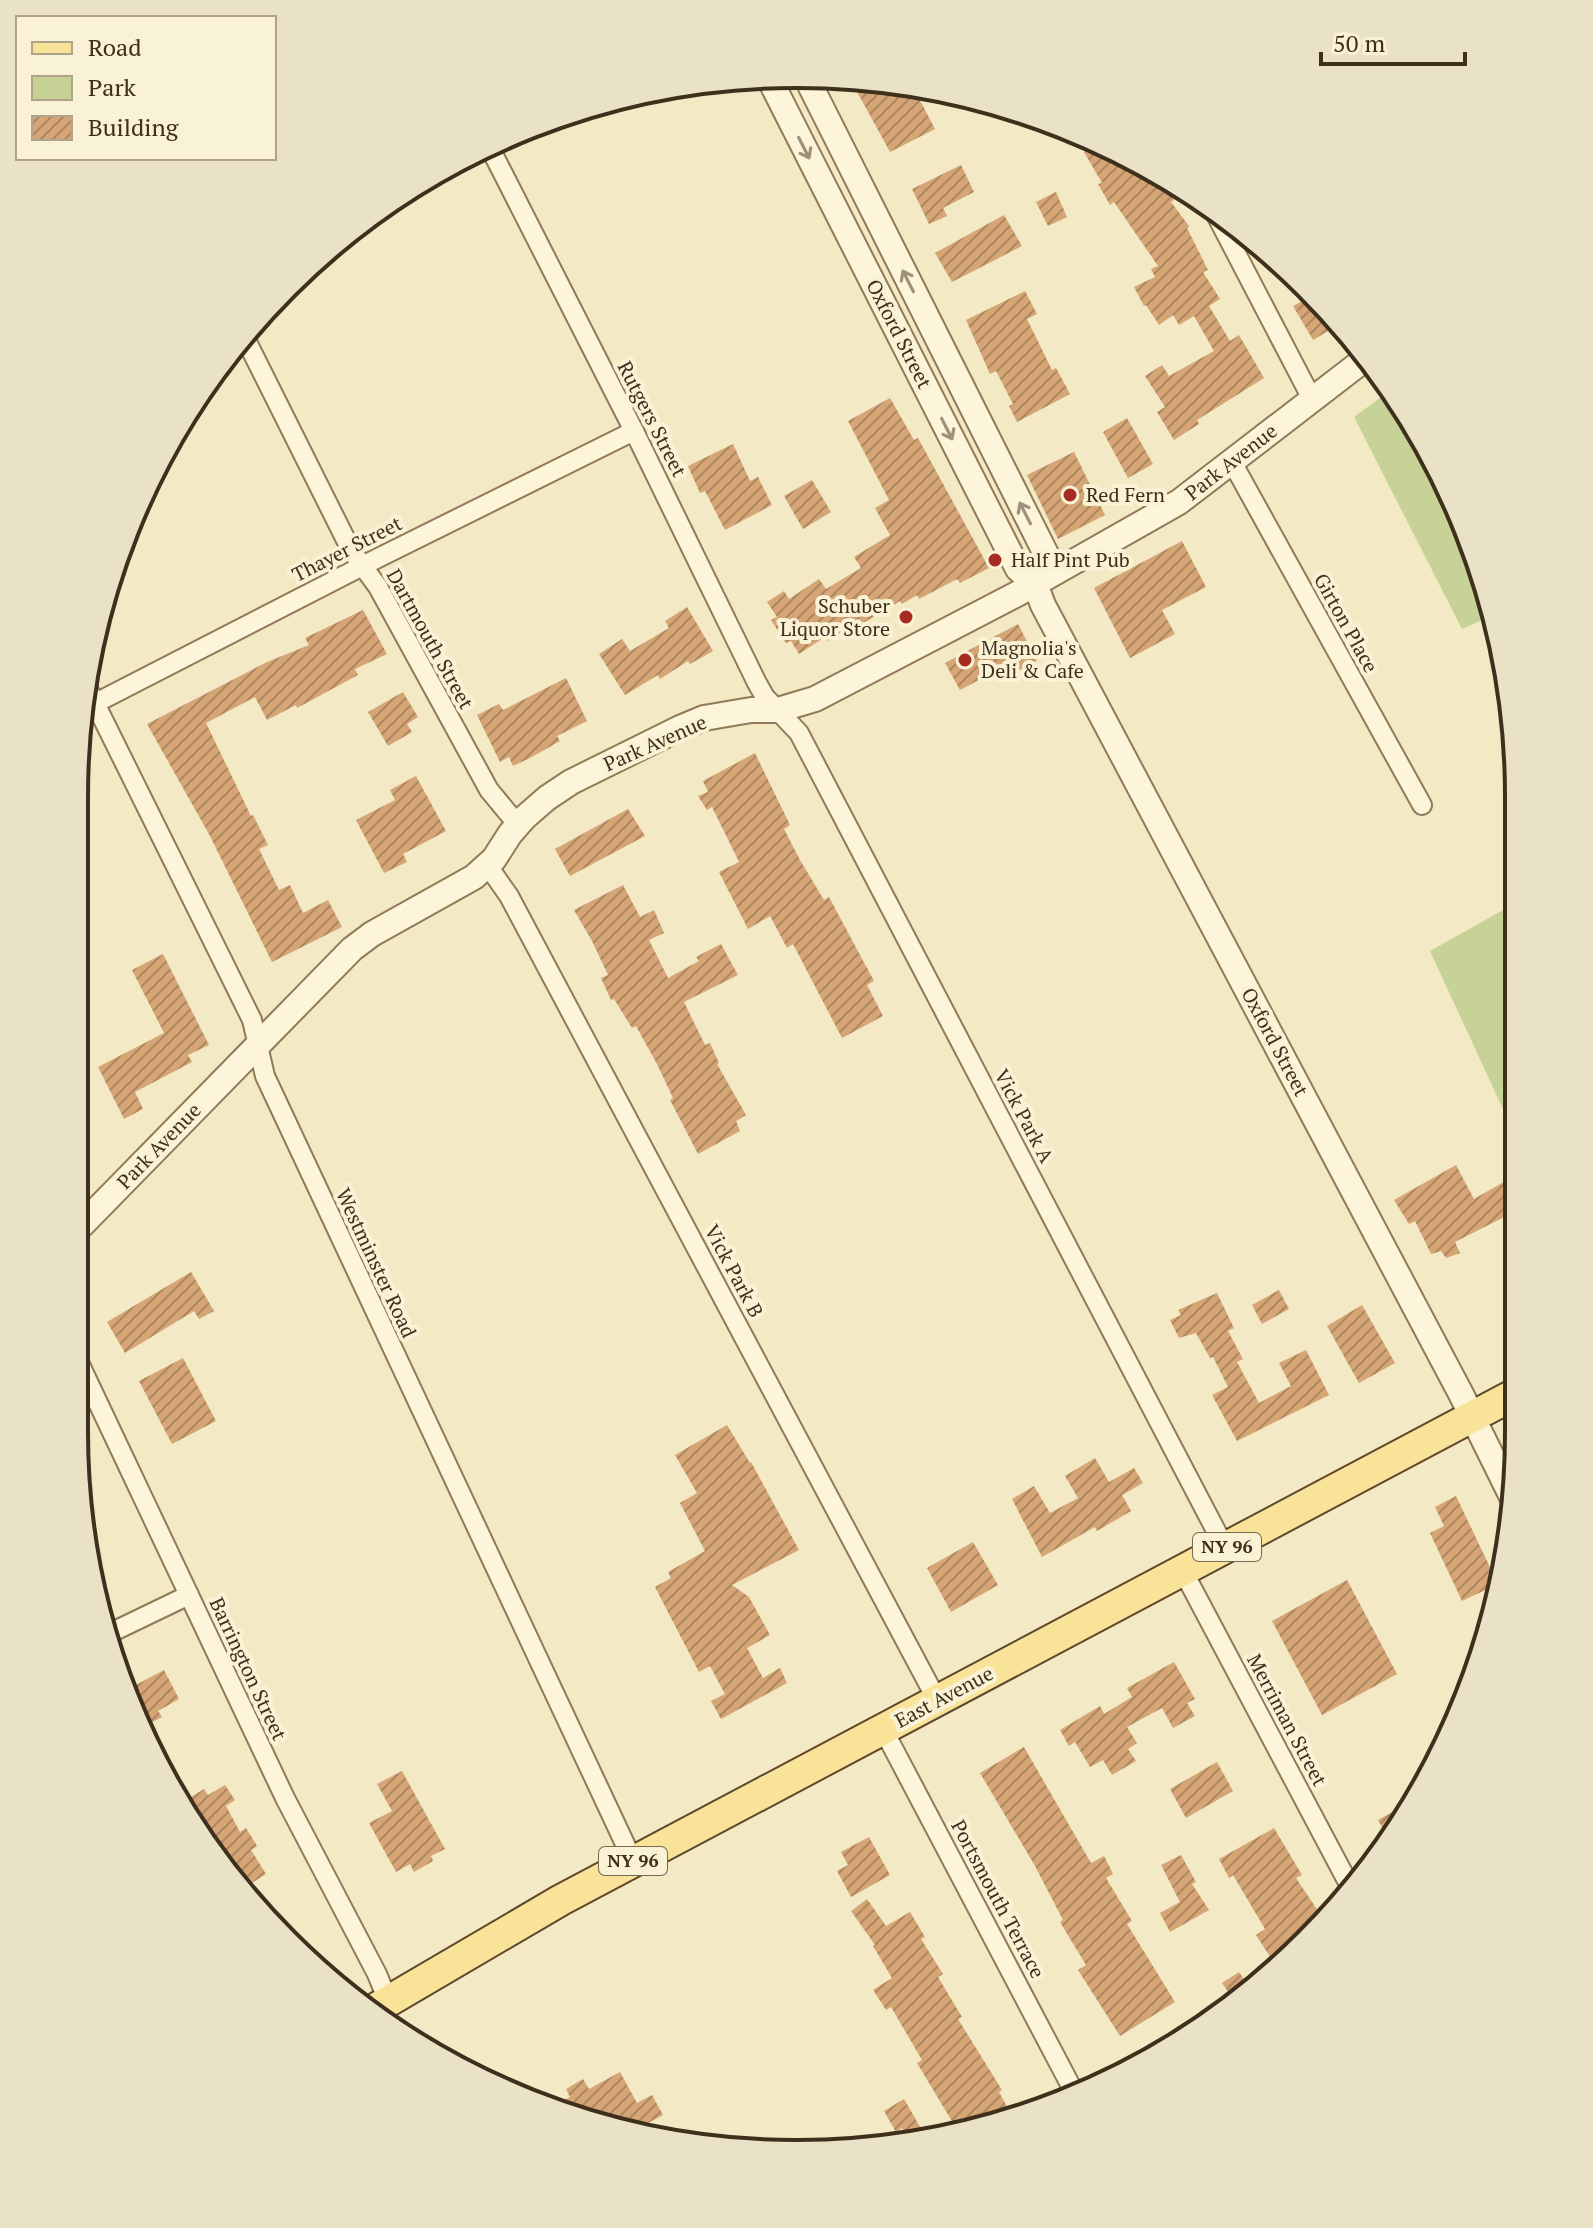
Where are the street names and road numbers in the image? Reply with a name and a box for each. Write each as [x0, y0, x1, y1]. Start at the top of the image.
street label: Oxford Street [860, 274, 939, 394]
street label: Rutgers Street [612, 356, 694, 482]
street label: Park Avenue [1179, 417, 1282, 506]
street label: Thayer Street [287, 509, 407, 588]
street label: Dartmouth Street [381, 564, 480, 714]
street label: Girton Place [1308, 568, 1385, 677]
street label: Park Avenue [599, 708, 711, 777]
street label: Oxford Street [1236, 983, 1316, 1101]
street label: Vick Park A [988, 1064, 1061, 1168]
street label: Park Avenue [111, 1097, 207, 1195]
street label: Westminster Road [330, 1184, 423, 1342]
street label: Vick Park B [699, 1220, 770, 1322]
road number: NY 96 [1193, 1533, 1261, 1561]
street label: Barrington Street [204, 1593, 294, 1745]
street label: Merriman Street [1241, 1649, 1334, 1791]
street label: East Avenue [890, 1659, 998, 1734]
street label: Portsmouth Terrace [945, 1815, 1052, 1983]
road number: NY 96 [599, 1847, 667, 1875]

